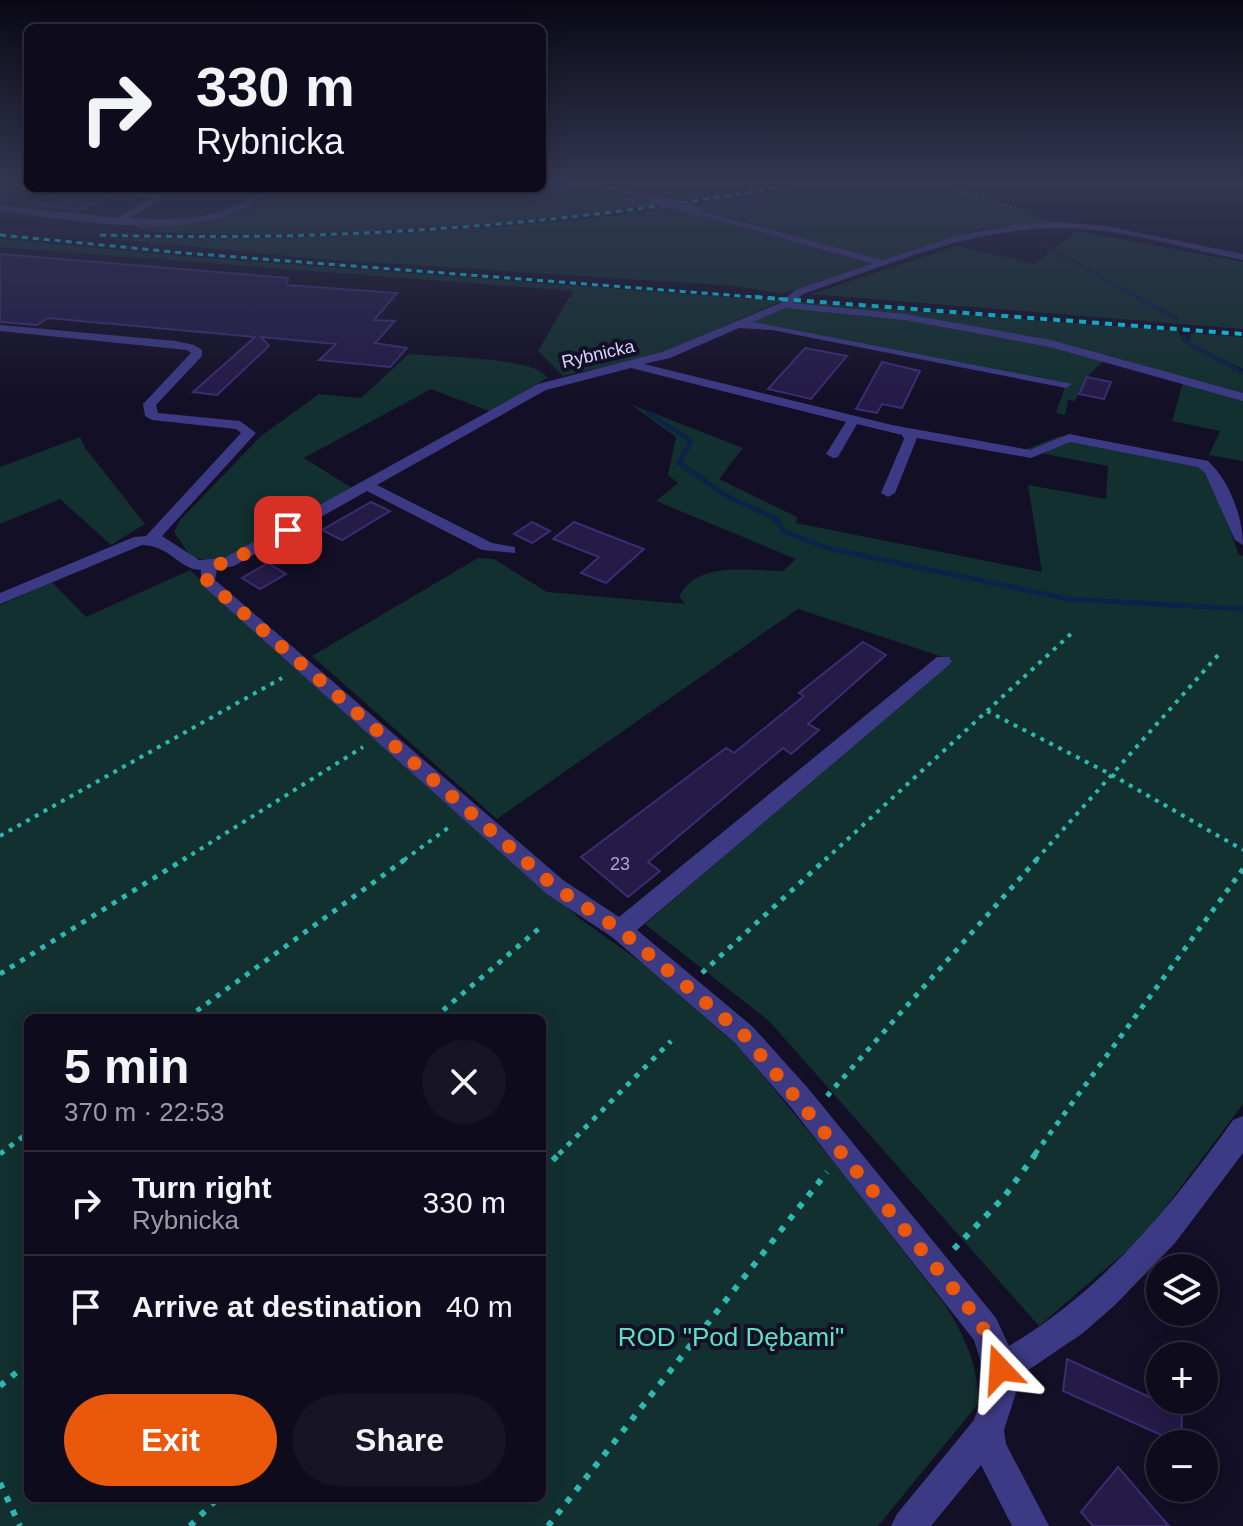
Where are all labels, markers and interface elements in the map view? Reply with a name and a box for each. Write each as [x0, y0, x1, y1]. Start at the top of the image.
text: 330 m [196, 55, 355, 118]
icon: right [64, 56, 168, 160]
text: Rybnicka [196, 121, 344, 162]
street label: Rybnicka [560, 336, 637, 372]
pin [254, 496, 322, 564]
icon: arrive [266, 508, 310, 552]
house number: 23 [610, 854, 630, 874]
text: 5 min [64, 1040, 189, 1093]
button: close [422, 1040, 506, 1124]
text: 370 m · 22:53 [64, 1097, 224, 1127]
text: Turn right [132, 1171, 271, 1204]
icon: right [64, 1181, 108, 1225]
text: 330 m [423, 1186, 506, 1219]
text: Rybnicka [132, 1205, 239, 1235]
map controls [1146, 1254, 1218, 1502]
button: layers [1146, 1254, 1218, 1326]
icon: arrive [64, 1285, 108, 1329]
text: Arrive at destination [132, 1290, 422, 1323]
text: 40 m [446, 1290, 513, 1323]
park label: ROD "Pod Dębami" [618, 1322, 844, 1352]
position arrow [958, 1327, 1042, 1411]
button: + [1146, 1342, 1218, 1414]
button: Exit [64, 1394, 277, 1486]
button: Share [293, 1394, 506, 1486]
button: − [1146, 1430, 1218, 1502]

